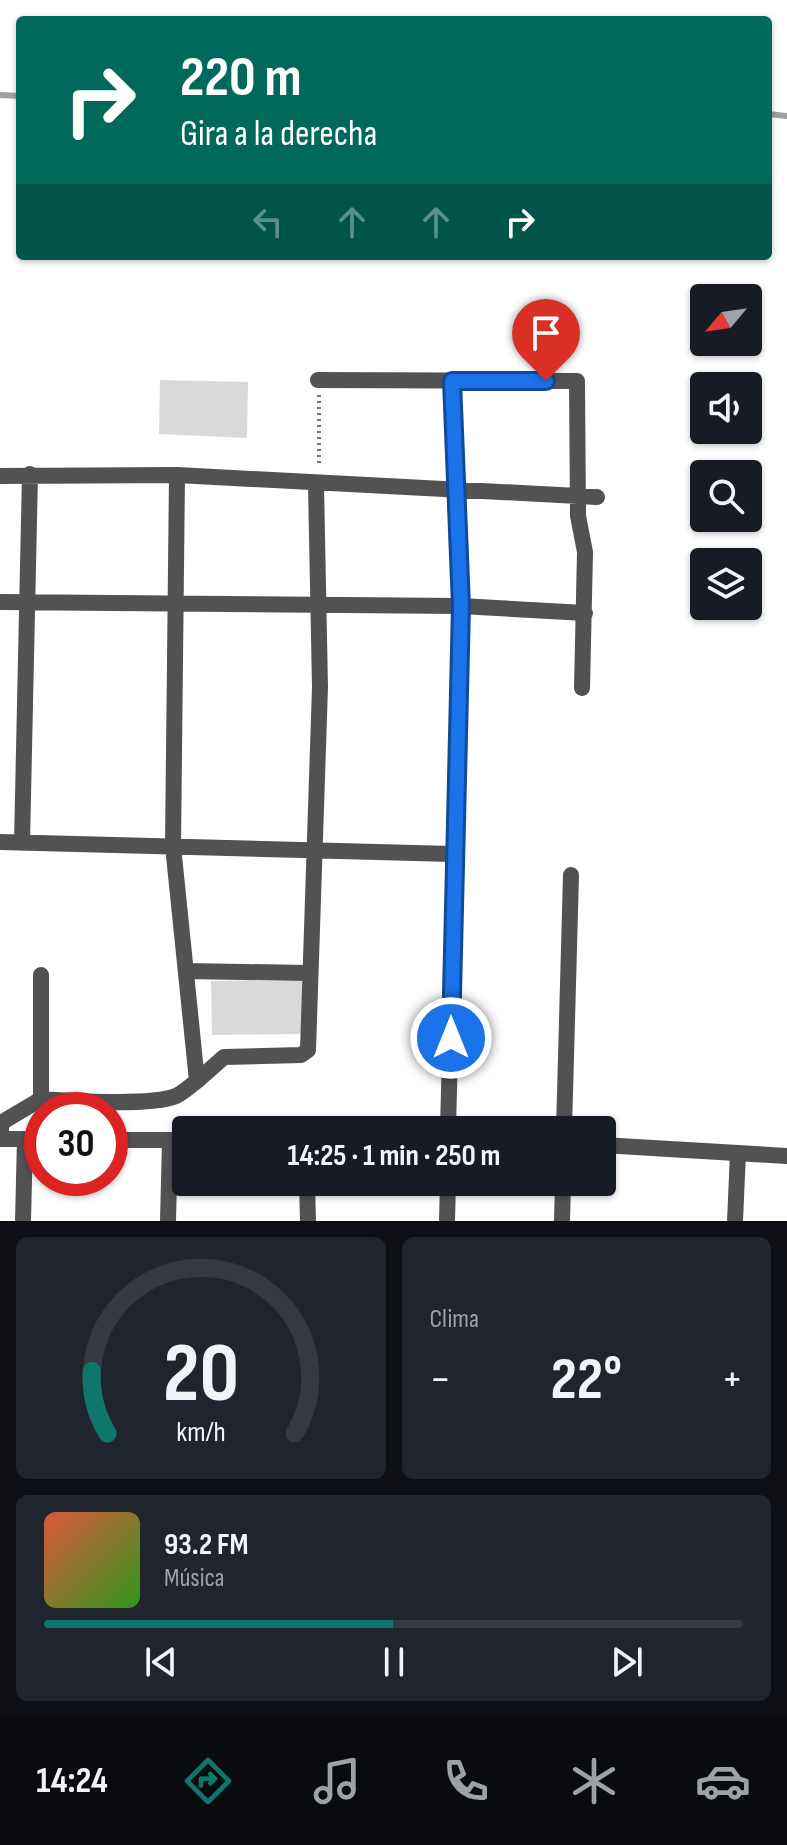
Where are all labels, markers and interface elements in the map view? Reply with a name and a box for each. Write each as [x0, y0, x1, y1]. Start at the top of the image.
text: 220 m [180, 45, 302, 112]
icon: right [48, 48, 152, 152]
text: Gira a la derecha [180, 113, 377, 156]
icon: left [246, 200, 290, 244]
icon: ahead [330, 200, 374, 244]
icon: ahead [414, 200, 458, 244]
icon: right [498, 200, 542, 244]
north arrow [690, 284, 762, 356]
map controls [690, 284, 762, 620]
pin [512, 299, 580, 381]
icon: arrive [524, 311, 568, 355]
button: sound [690, 372, 762, 444]
button: search [690, 460, 762, 532]
button: layers [690, 548, 762, 620]
position arrow [409, 996, 493, 1080]
speed limit sign: 30 [24, 1092, 128, 1196]
text: 14:25 · 1 min · 250 m [288, 1138, 500, 1174]
text: Clima [430, 1304, 479, 1335]
text: 20 [163, 1325, 239, 1425]
text: 22° [550, 1344, 622, 1416]
text: − [430, 1353, 451, 1406]
text: + [721, 1353, 743, 1406]
text: km/h [176, 1415, 225, 1450]
text: 93.2 FM [164, 1527, 248, 1563]
text: Música [164, 1563, 225, 1594]
icon: previous [139, 1640, 183, 1684]
icon: pause [372, 1640, 416, 1684]
icon: next [605, 1640, 649, 1684]
icon: directions [180, 1753, 236, 1809]
icon: music [309, 1753, 365, 1809]
icon: phone [438, 1753, 494, 1809]
icon: climate [566, 1753, 622, 1809]
icon: car [695, 1753, 751, 1809]
text: 14:24 [36, 1760, 108, 1803]

